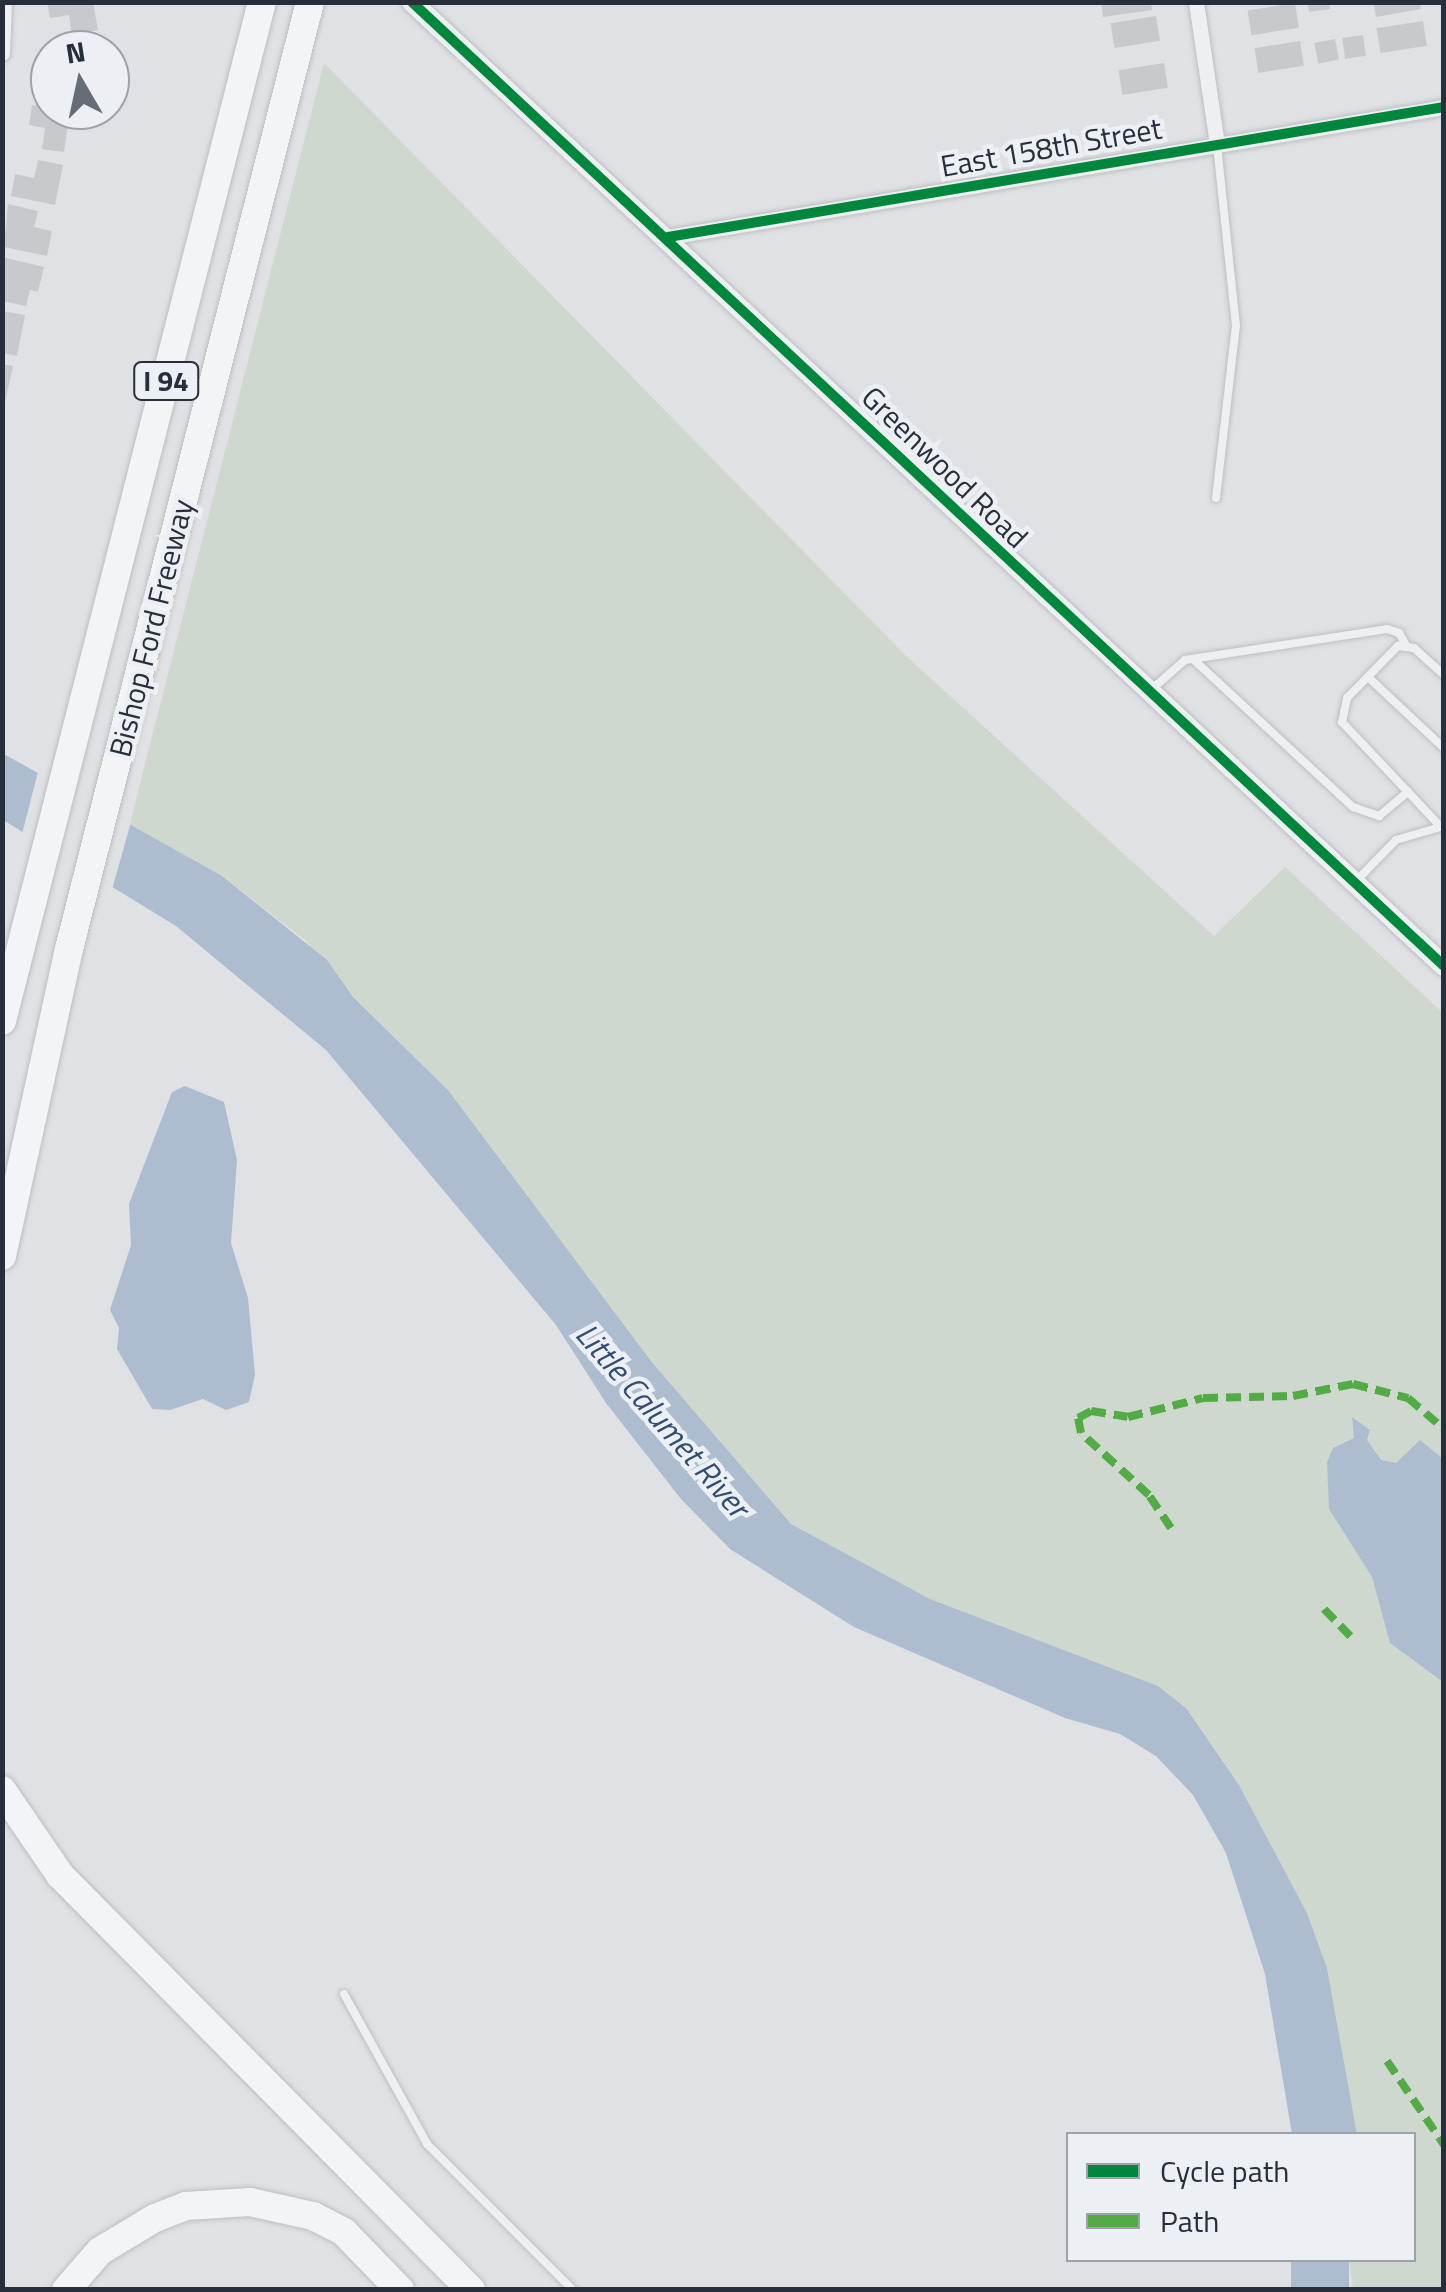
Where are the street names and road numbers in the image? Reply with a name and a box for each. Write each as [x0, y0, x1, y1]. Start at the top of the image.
street label: East 158th Street [938, 110, 1164, 184]
road number: I 94 [131, 358, 201, 404]
street label: Greenwood Road [855, 379, 1035, 555]
street label: Bishop Ford Freeway [102, 495, 200, 761]

